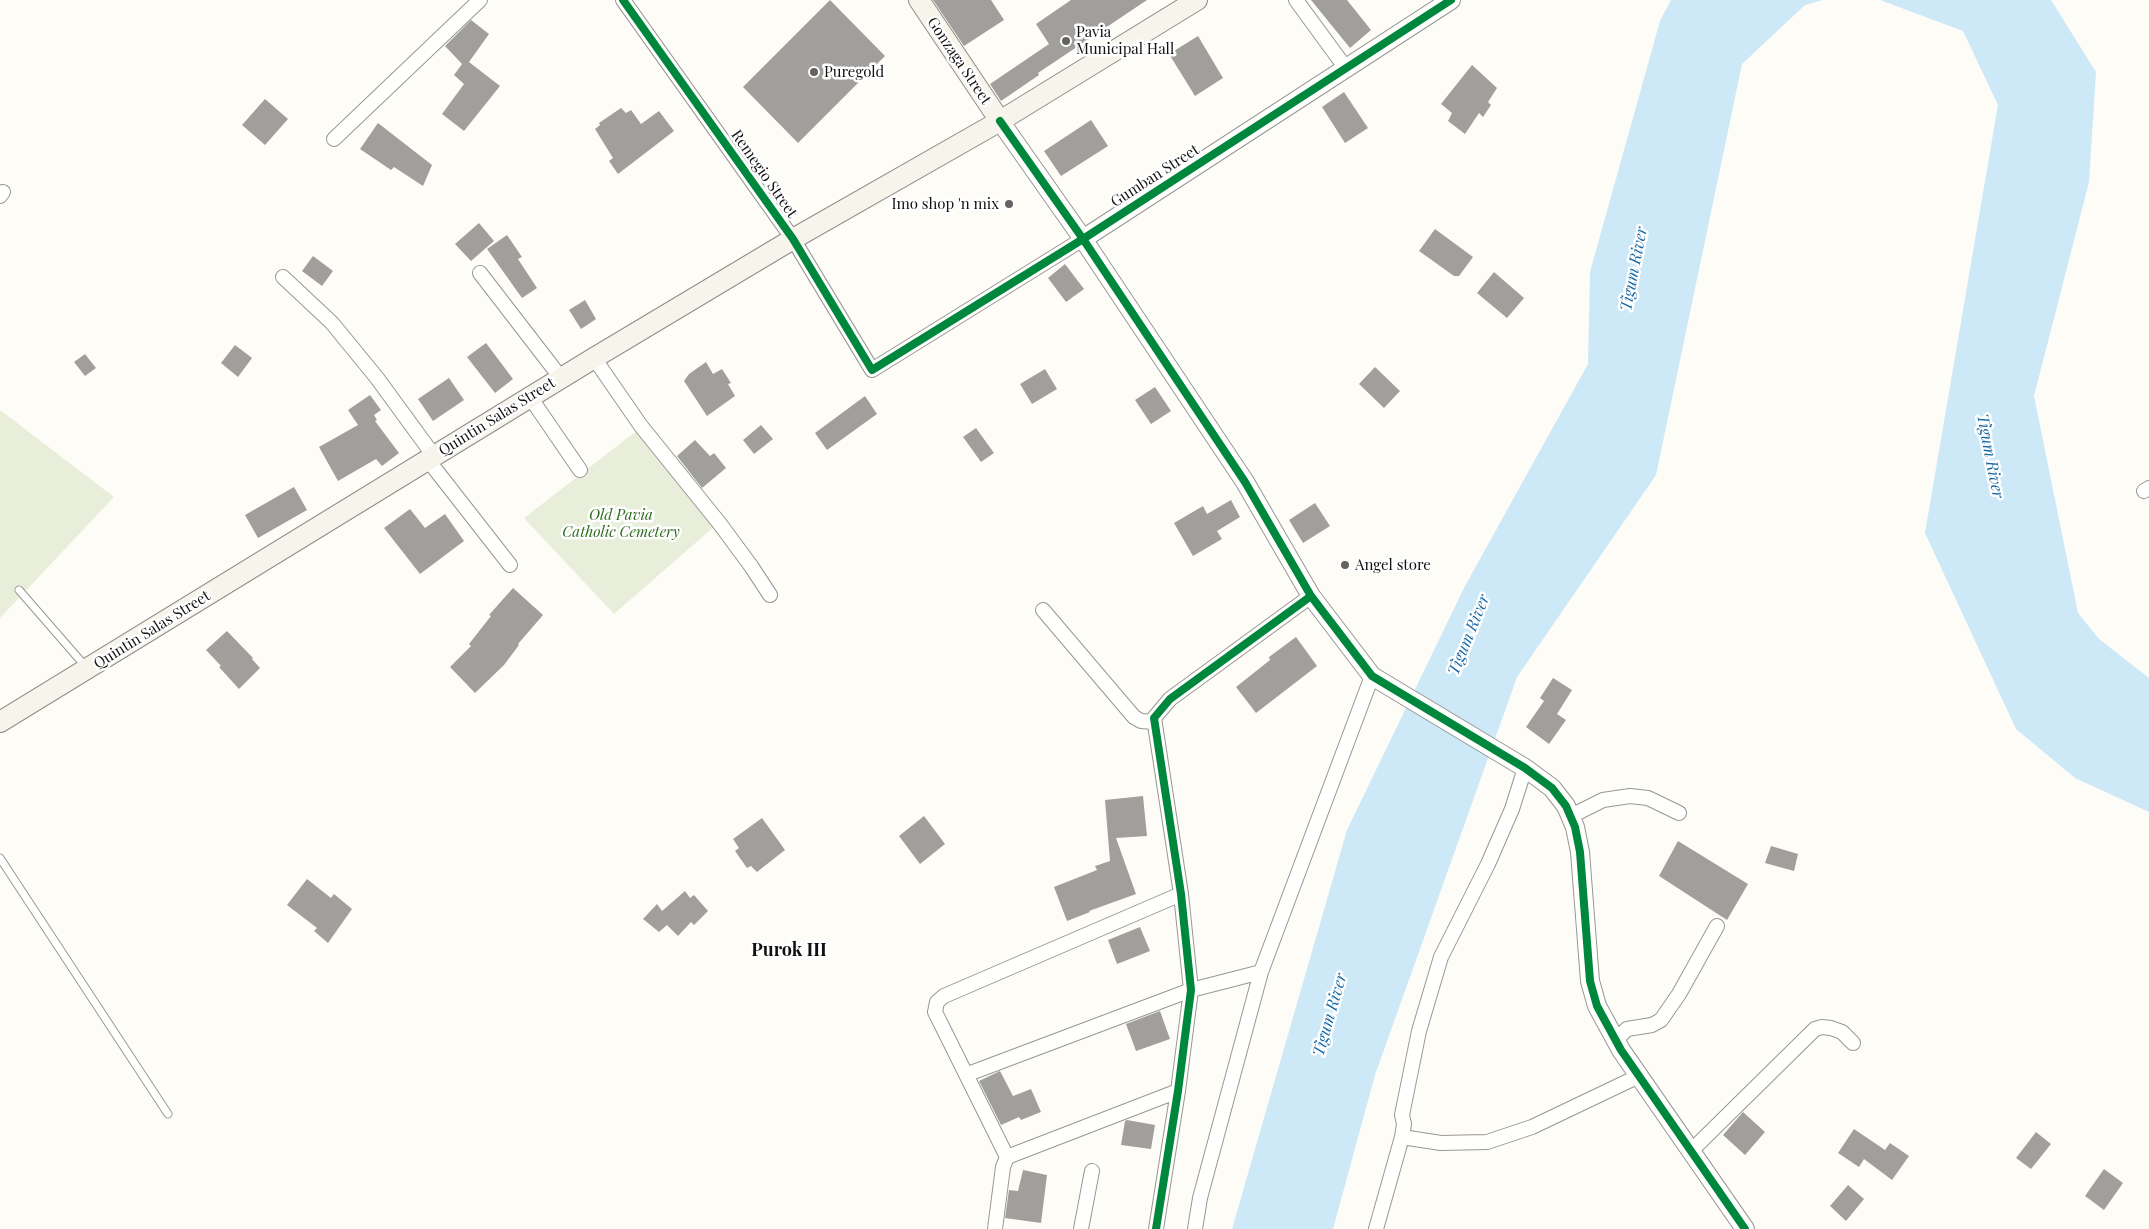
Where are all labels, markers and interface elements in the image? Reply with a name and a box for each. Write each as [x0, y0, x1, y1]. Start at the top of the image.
street label: Gonzaga Street [923, 14, 995, 108]
place label: Pavia Municipal Hall [1076, 23, 1174, 58]
marker: Pavia Municipal Hall [1060, 35, 1072, 47]
place label: Puregold [824, 63, 884, 81]
marker: Puregold [808, 66, 820, 78]
street label: Remegio Street [727, 127, 801, 221]
street label: Gumban Street [1108, 141, 1202, 211]
place label: Imo shop 'n mix [891, 195, 999, 213]
marker: Imo shop 'n mix [1003, 198, 1015, 210]
water label: Tigum River [1616, 225, 1652, 313]
street label: Quintin Salas Street [436, 374, 558, 460]
water label: Tigum River [1972, 412, 2008, 500]
park label: Old Pavia Catholic Cemetery [562, 506, 680, 541]
place label: Angel store [1355, 556, 1431, 574]
marker: Angel store [1339, 559, 1351, 571]
street label: Quintin Salas Street [91, 587, 213, 673]
water label: Tigum River [1444, 592, 1494, 678]
district label: Purok III [751, 939, 827, 961]
water label: Tigum River [1309, 971, 1351, 1059]

